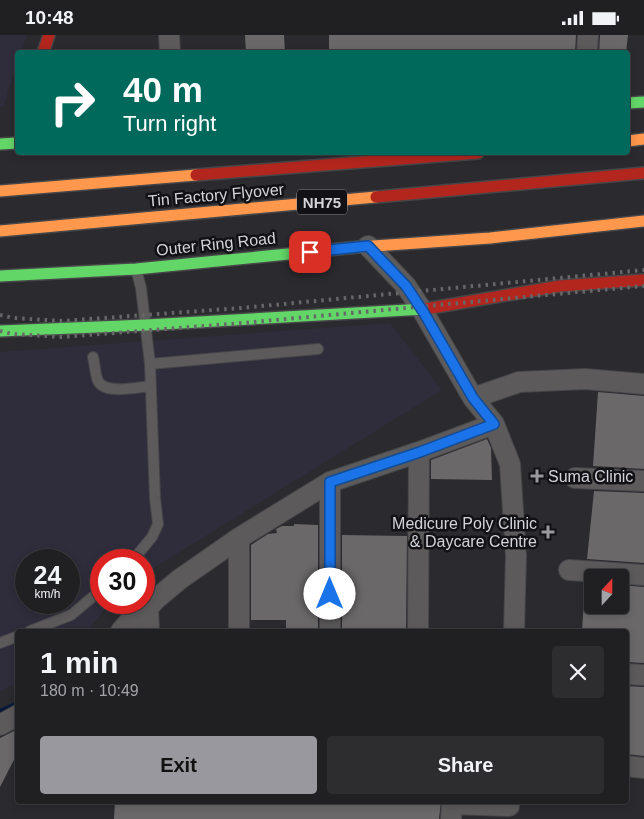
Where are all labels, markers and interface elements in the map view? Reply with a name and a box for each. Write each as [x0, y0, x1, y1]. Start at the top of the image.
text: 10:48 [25, 7, 74, 28]
icon: right [40, 70, 105, 135]
text: 40 m [123, 70, 203, 109]
text: Turn right [123, 111, 216, 136]
street label: Tin Factory Flyover [147, 181, 285, 209]
road number: NH75 [297, 189, 347, 215]
street label: Outer Ring Road [155, 229, 277, 259]
pin [289, 231, 331, 273]
icon: arrive [296, 238, 324, 266]
place label: Suma Clinic [548, 468, 633, 485]
marker: Suma Clinic [530, 469, 544, 483]
place label: Medicure Poly Clinic & Daycare Centre [392, 515, 537, 550]
marker: Medicure Poly Clinic & Daycare Centre [541, 525, 555, 539]
speed limit sign: 30 [90, 549, 155, 614]
text: 24 [34, 561, 61, 589]
position arrow [303, 567, 355, 619]
north arrow [584, 569, 629, 614]
map controls [584, 569, 629, 614]
text: km/h [34, 587, 61, 601]
text: 1 min [40, 646, 118, 679]
button: close [552, 646, 604, 698]
text: 180 m · 10:49 [40, 682, 139, 699]
button: Exit [40, 736, 317, 794]
button: Share [327, 736, 604, 794]

